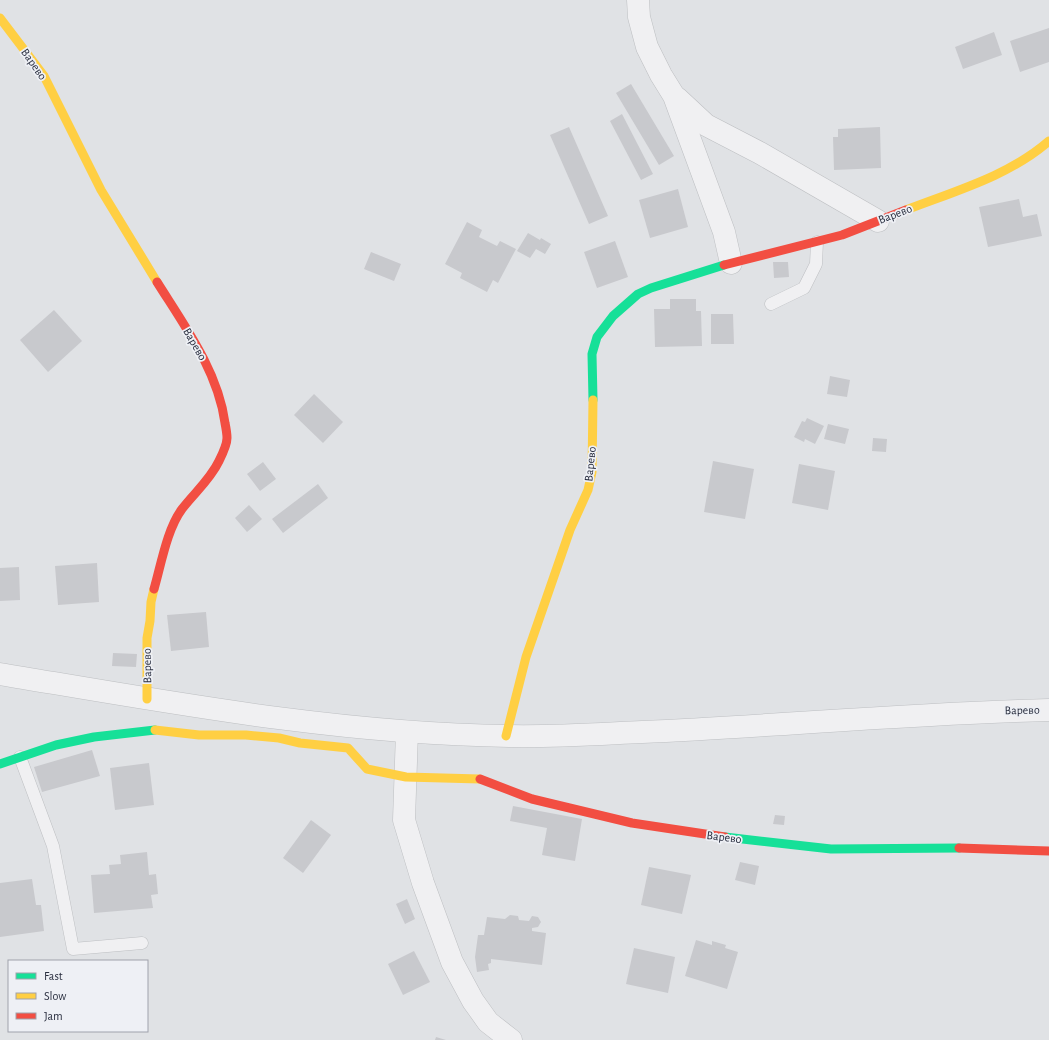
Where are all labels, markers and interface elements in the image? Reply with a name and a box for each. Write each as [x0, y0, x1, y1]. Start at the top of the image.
street label: Варево [19, 46, 49, 82]
street label: Варево [876, 202, 914, 226]
street label: Варево [181, 326, 209, 362]
street label: Варево [582, 446, 598, 482]
street label: Варево [141, 648, 153, 684]
street label: Варево [1004, 704, 1040, 716]
street label: Варево [706, 829, 742, 845]
legend [8, 960, 148, 1032]
text: Fast [44, 970, 63, 982]
text: Slow [44, 990, 66, 1002]
text: Jam [44, 1010, 63, 1022]

